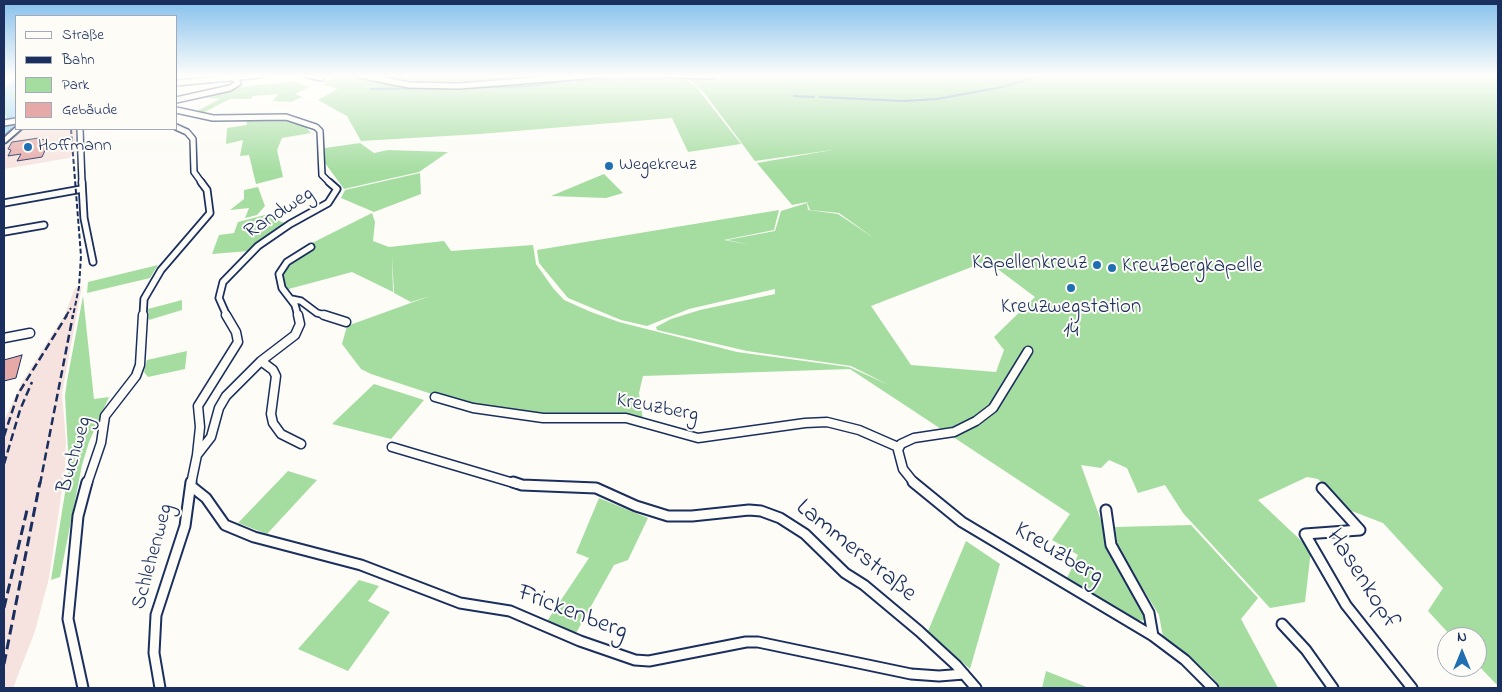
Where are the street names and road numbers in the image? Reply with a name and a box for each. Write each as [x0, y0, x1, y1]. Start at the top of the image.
street label: Randweg [241, 182, 319, 246]
street label: Kreuzberg [614, 389, 700, 429]
street label: Buchweg [53, 414, 99, 496]
street label: Lammerstraße [788, 494, 922, 610]
street label: Schlehenweg [128, 502, 180, 612]
street label: Kreuzberg [1008, 517, 1108, 593]
street label: Hasenkopf [1318, 524, 1404, 636]
street label: Frickenberg [513, 579, 631, 649]

